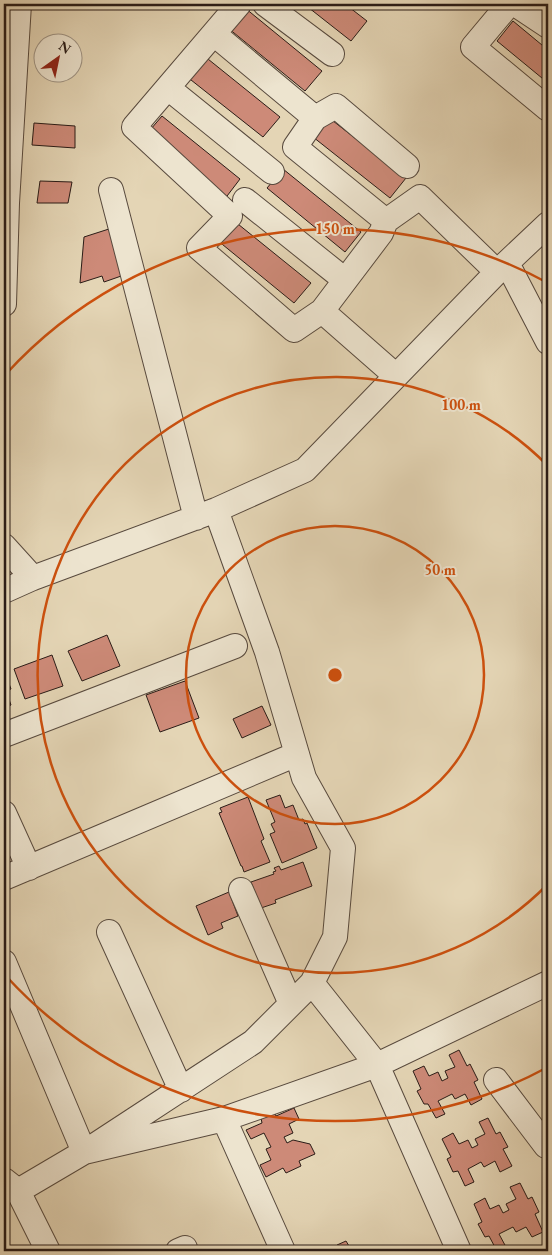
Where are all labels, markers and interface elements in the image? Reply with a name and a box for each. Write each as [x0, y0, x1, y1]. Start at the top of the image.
north arrow [32, 32, 82, 82]
text: N [55, 36, 75, 58]
text: 150 m [315, 219, 355, 238]
text: 100 m [441, 395, 481, 414]
text: 50 m [424, 560, 456, 579]
centre of rings [326, 666, 344, 684]

